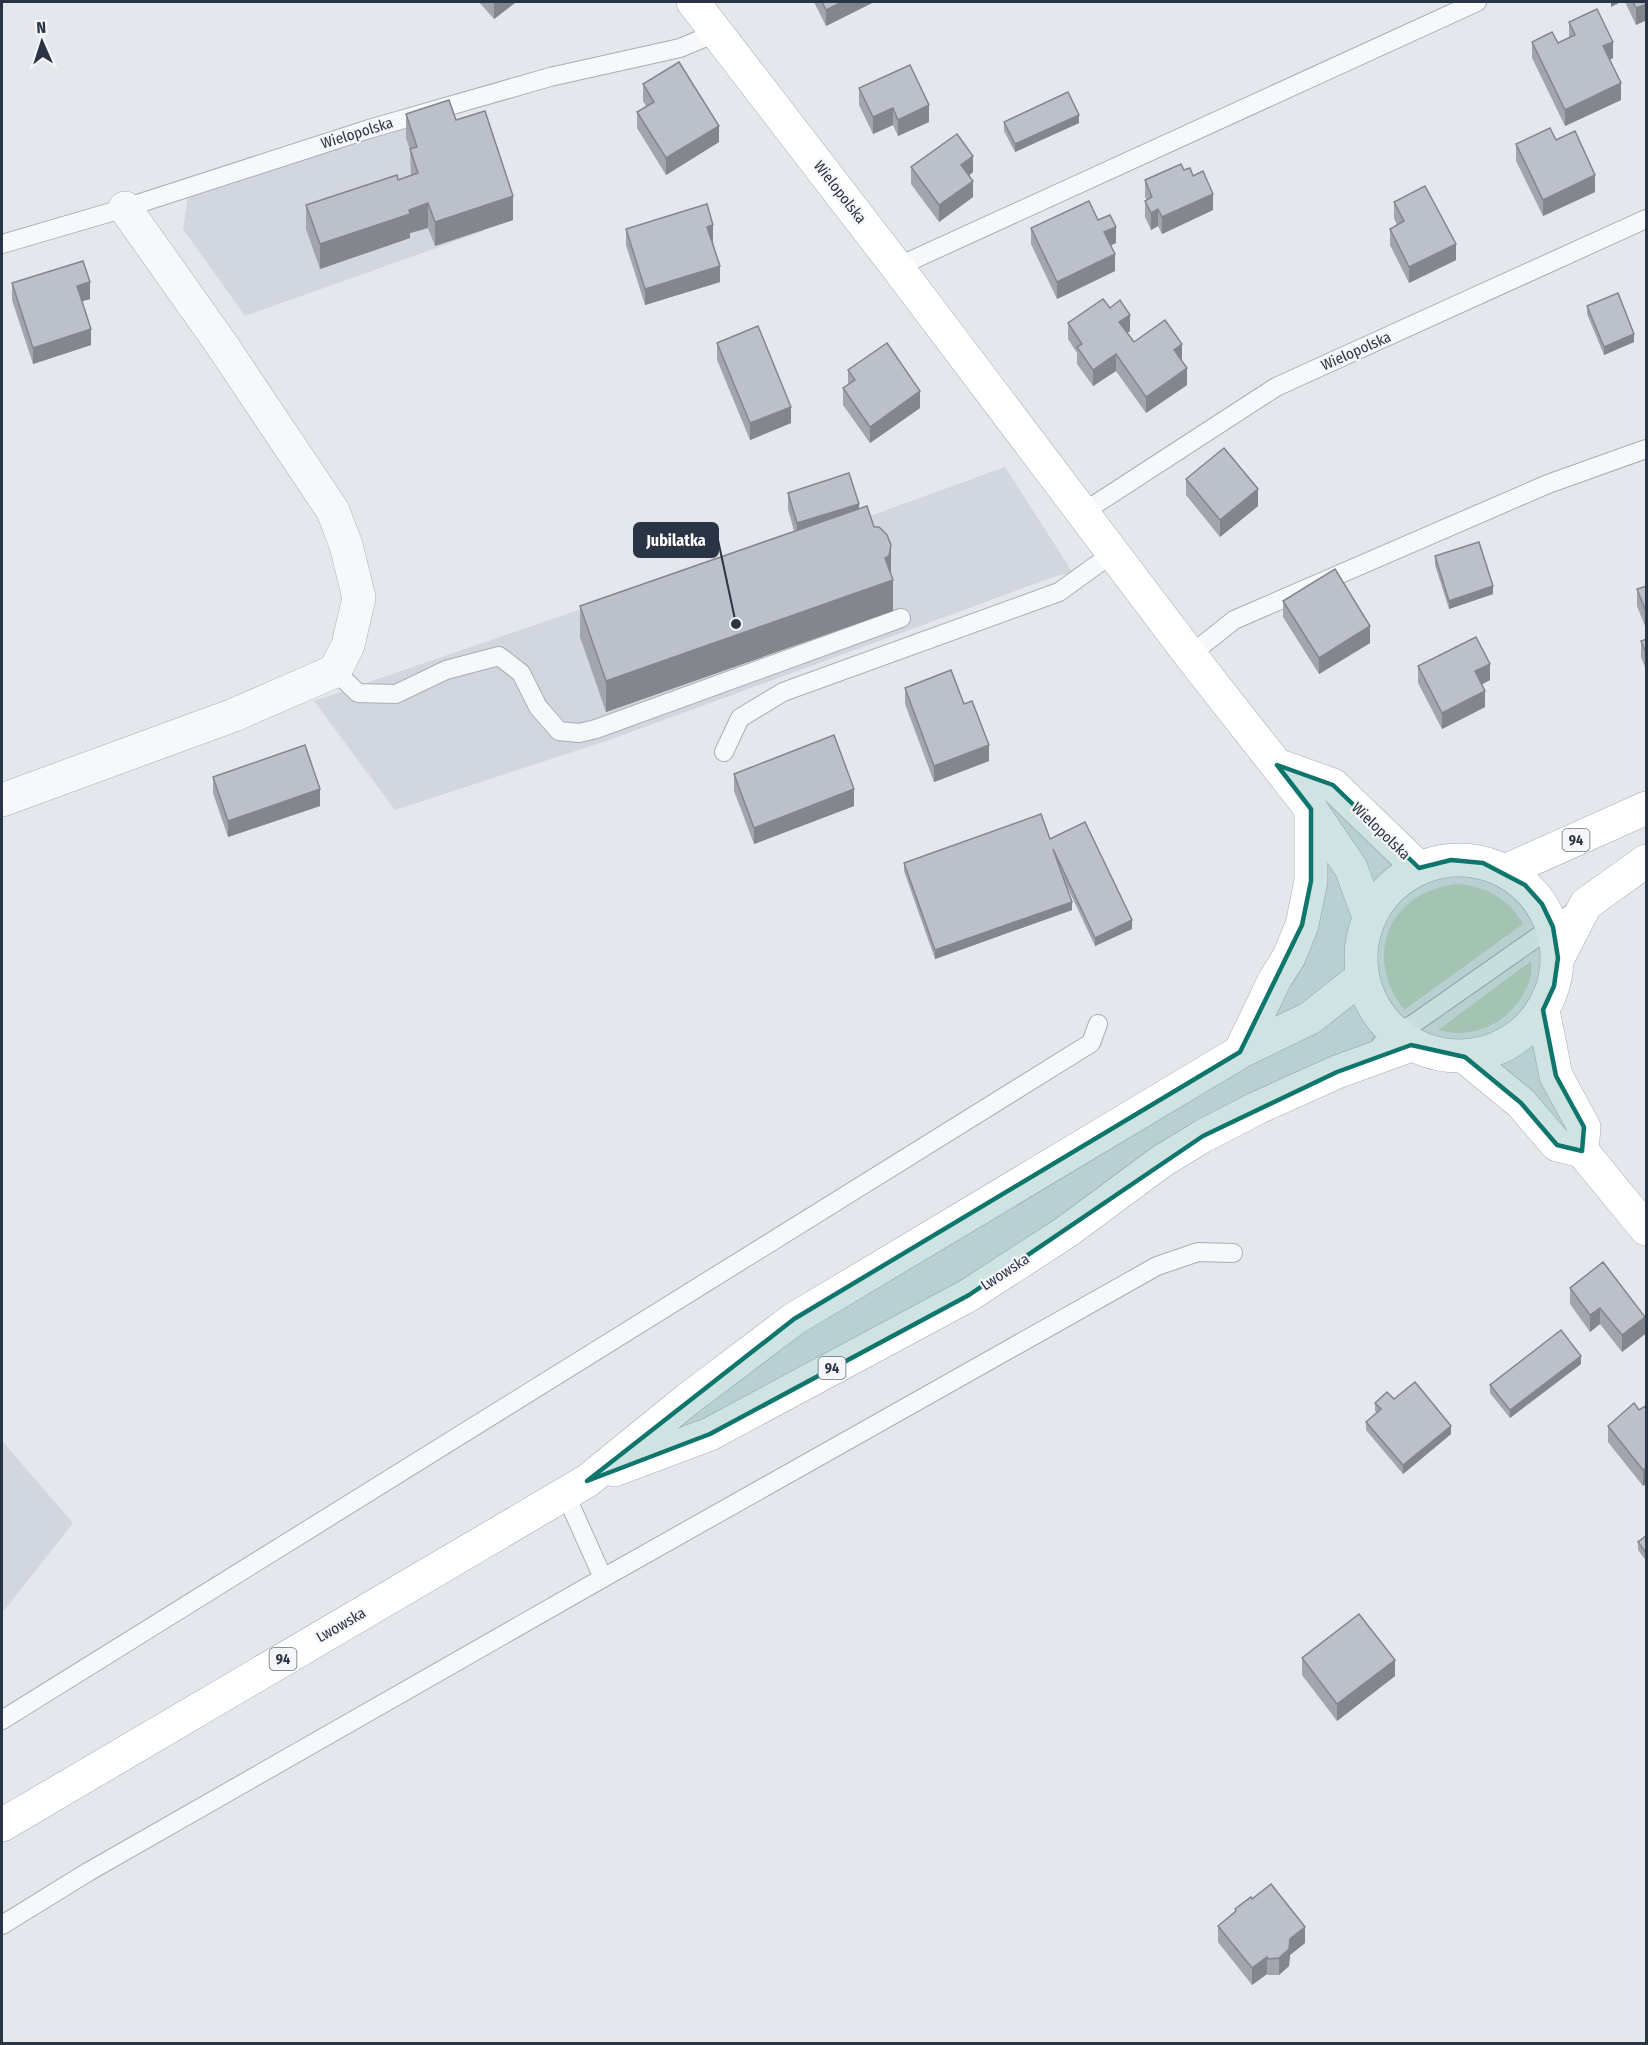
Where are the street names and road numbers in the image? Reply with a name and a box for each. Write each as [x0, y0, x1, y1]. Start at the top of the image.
street label: Wielopolska [319, 113, 395, 153]
street label: Wielopolska [810, 157, 870, 227]
street label: Wielopolska [1318, 328, 1394, 374]
street label: Wielopolska [1348, 799, 1414, 863]
road number: 94 [1562, 829, 1590, 851]
street label: Lwowska [977, 1250, 1033, 1294]
road number: 94 [818, 1357, 846, 1379]
street label: Lwowska [313, 1604, 369, 1646]
road number: 94 [270, 1648, 296, 1670]

